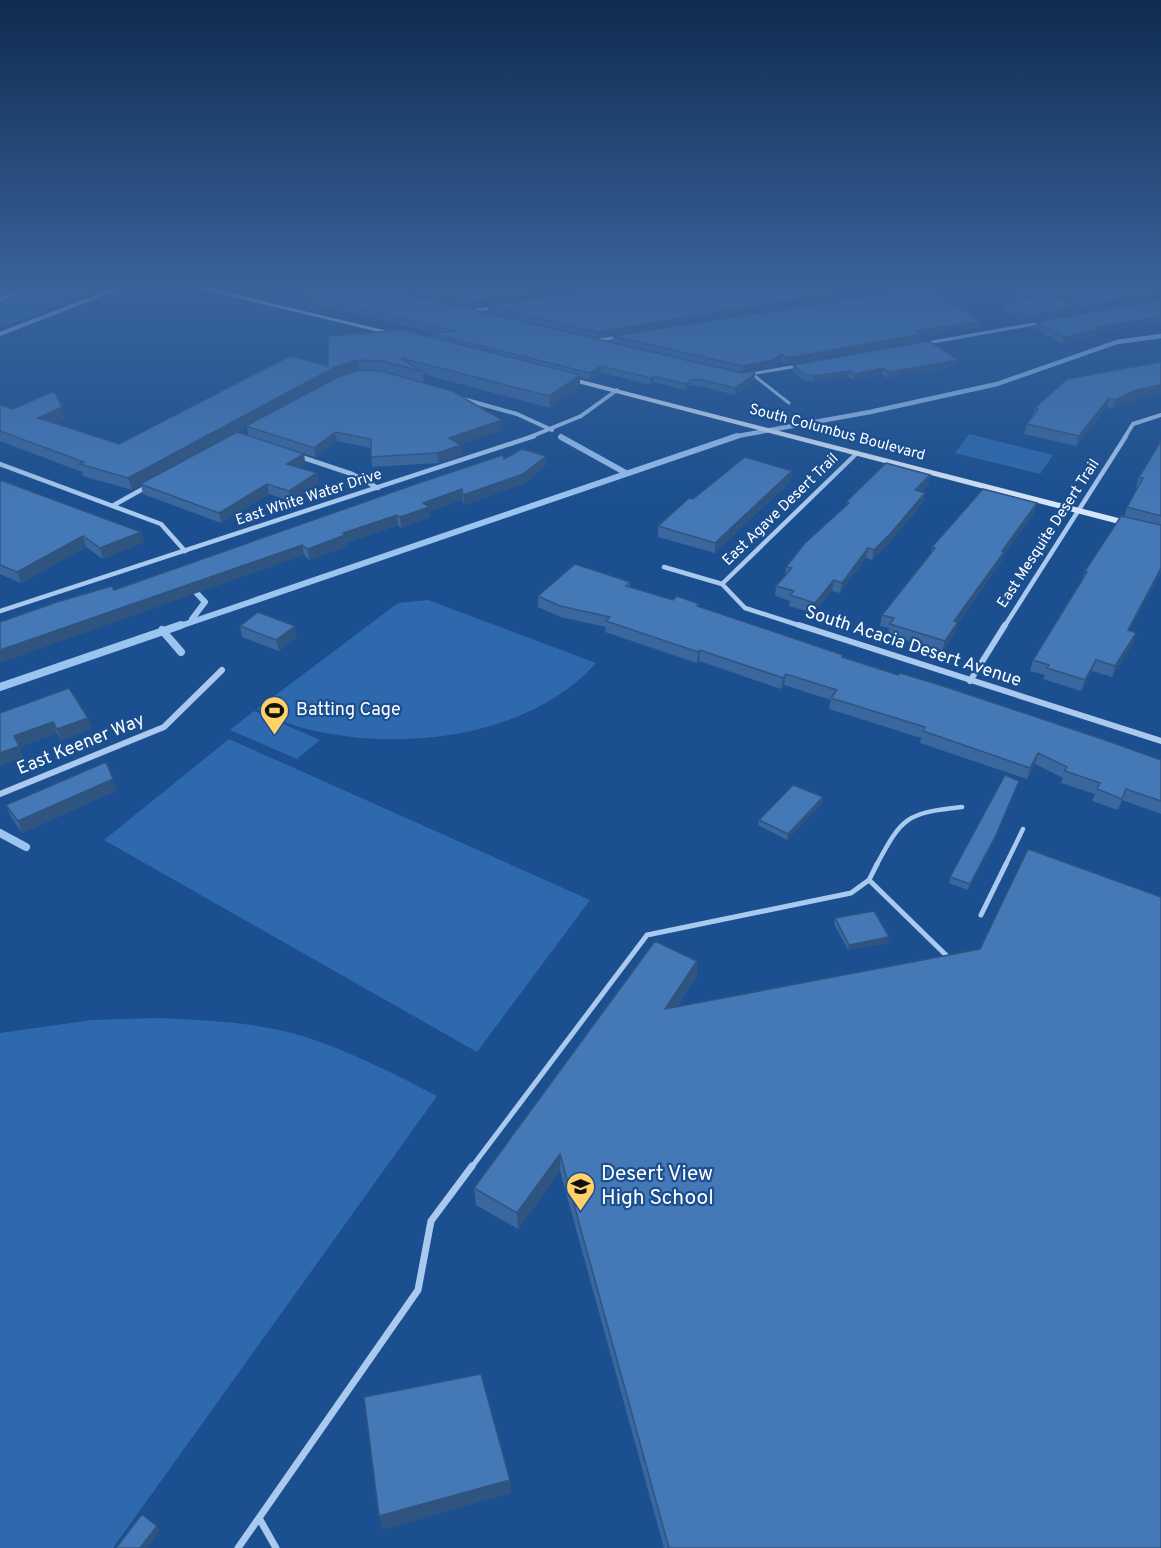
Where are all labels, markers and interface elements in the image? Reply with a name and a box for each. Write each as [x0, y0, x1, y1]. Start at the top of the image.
street label: South Columbus Boulevard [747, 400, 927, 466]
street label: East Agave Desert Trail [719, 450, 843, 570]
street label: East Mesquite Desert Trail [994, 456, 1104, 612]
street label: East White Water Drive [233, 465, 385, 531]
street label: South Acacia Desert Avenue [802, 601, 1024, 693]
sports icon: Batting Cage [259, 694, 291, 736]
place label: Batting Cage [296, 699, 401, 722]
street label: East Keener Way [14, 709, 148, 781]
place label: Desert View High School [601, 1161, 714, 1212]
school or university icon: Desert View High School [564, 1170, 596, 1212]

